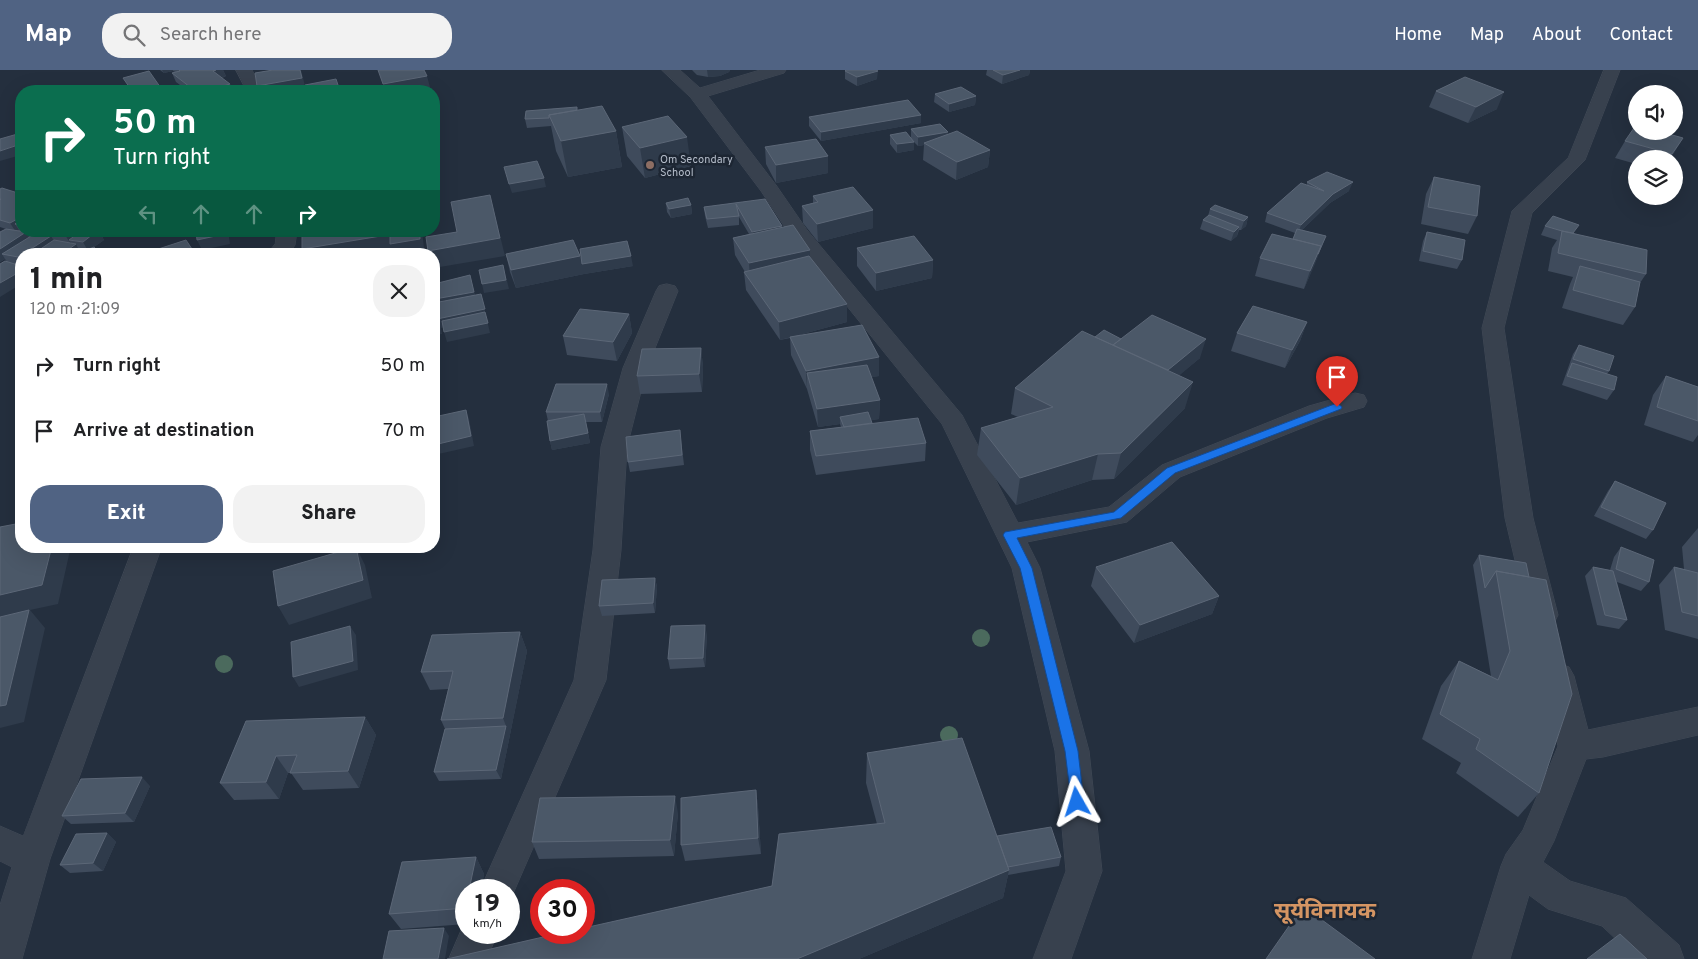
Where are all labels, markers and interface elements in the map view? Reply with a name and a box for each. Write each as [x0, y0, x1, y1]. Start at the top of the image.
search box [102, 13, 452, 58]
text: Map [25, 20, 72, 50]
icon: search [120, 21, 148, 49]
text: Search here [160, 23, 261, 47]
text: Home [1394, 24, 1442, 47]
text: Map [1470, 24, 1504, 47]
text: About [1532, 24, 1581, 47]
text: Contact [1609, 24, 1673, 47]
map controls [1628, 85, 1683, 205]
button: sound [1628, 85, 1683, 140]
text: 50 m [113, 102, 197, 146]
icon: right [30, 105, 95, 170]
text: Turn right [113, 145, 210, 172]
button: layers [1628, 150, 1683, 205]
place label: Om Secondary School [660, 153, 733, 180]
marker: Om Secondary School [644, 159, 656, 171]
icon: left [134, 200, 162, 228]
icon: ahead [187, 200, 215, 228]
icon: ahead [240, 200, 268, 228]
icon: right [293, 200, 321, 228]
text: 1 min [30, 262, 103, 299]
button: close [373, 265, 425, 317]
text: 120 m · 21:09 [30, 300, 120, 320]
icon: right [30, 352, 58, 380]
text: Turn right [73, 354, 161, 378]
text: 50 m [380, 354, 425, 378]
pin [1316, 356, 1358, 407]
icon: arrive [1323, 363, 1351, 391]
icon: arrive [30, 417, 58, 445]
text: Arrive at destination [73, 419, 254, 443]
text: 70 m [383, 419, 425, 443]
button: Exit [30, 485, 223, 543]
button: Share [233, 485, 425, 543]
position arrow [1050, 775, 1102, 827]
speed limit sign: 30 [530, 879, 595, 944]
text: 19 [475, 889, 500, 921]
district label: सूर्यविनायक [1274, 898, 1377, 926]
text: km/h [473, 916, 502, 932]

